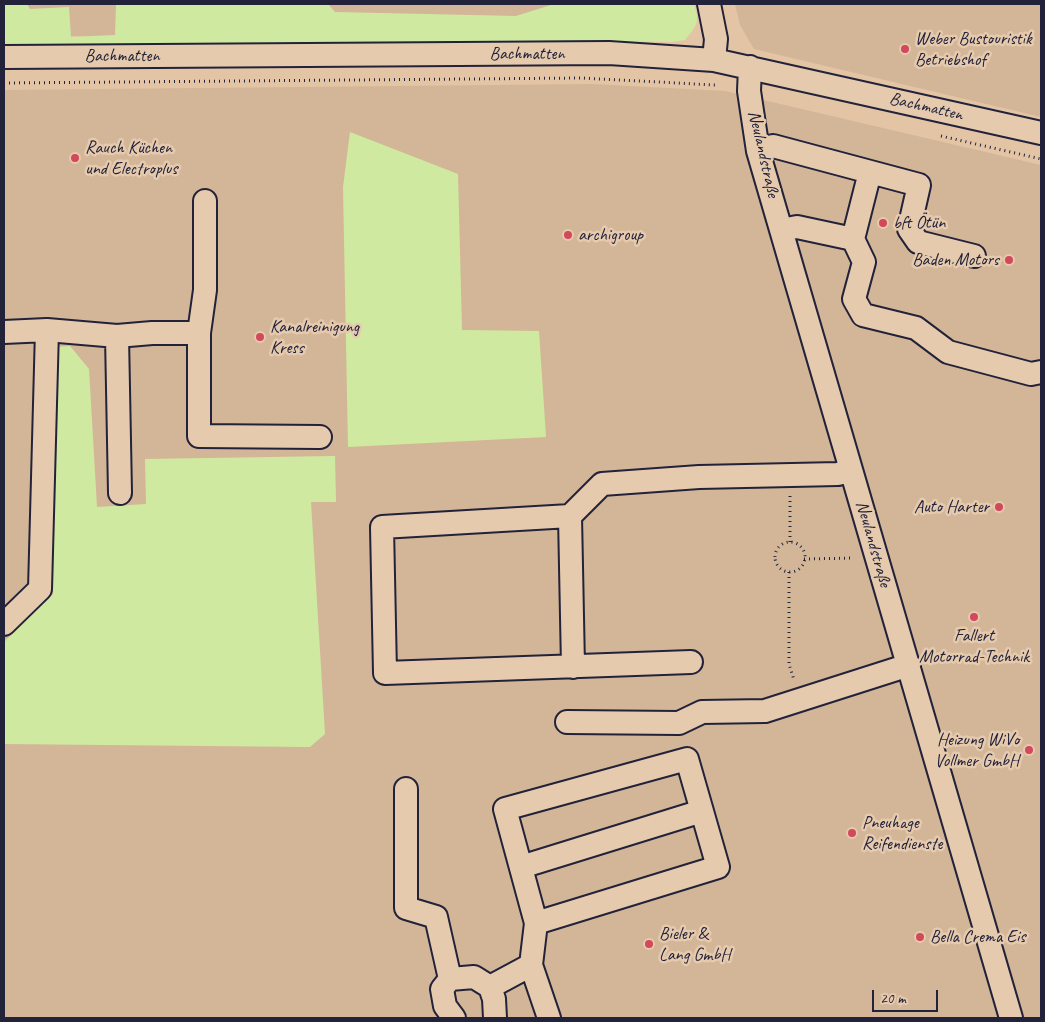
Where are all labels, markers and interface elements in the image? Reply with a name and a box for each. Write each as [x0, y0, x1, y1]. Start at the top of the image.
place label: Weber Bustouristik Betriebshof [915, 28, 1032, 70]
street label: Bachmatten [490, 43, 564, 65]
marker: Weber Bustouristik Betriebshof [899, 43, 911, 55]
street label: Bachmatten [85, 45, 159, 67]
street label: Bachmatten [887, 88, 965, 126]
street label: Neulandstraße [743, 108, 783, 200]
place label: Rauch Küchen und Electroplus [85, 137, 177, 180]
marker: Rauch Küchen und Electroplus [69, 152, 81, 164]
place label: bft Ötün [893, 212, 945, 234]
marker: bft Ötün [877, 217, 889, 229]
place label: archigroup [578, 224, 643, 246]
marker: archigroup [562, 229, 574, 241]
place label: Baden Motors [912, 249, 999, 271]
marker: Baden Motors [1003, 254, 1015, 266]
place label: Kanalreinigung Kress [270, 316, 359, 358]
marker: Kanalreinigung Kress [254, 331, 266, 343]
place label: Auto Harter [914, 496, 989, 518]
street label: Neulandstraße [850, 498, 896, 590]
marker: Auto Harter [993, 501, 1005, 513]
marker: Fallert Motorrad-Technik [968, 611, 980, 623]
place label: Fallert Motorrad-Technik [919, 625, 1029, 668]
place label: Heizung WiVo Vollmer GmbH [935, 729, 1019, 772]
marker: Heizung WiVo Vollmer GmbH [1023, 744, 1035, 756]
place label: Pneuhage Reifendienste [862, 812, 942, 854]
marker: Pneuhage Reifendienste [846, 827, 858, 839]
place label: Bieler & Lang GmbH [659, 923, 730, 966]
place label: Bella Crema Eis [930, 926, 1025, 948]
marker: Bella Crema Eis [914, 931, 926, 943]
marker: Bieler & Lang GmbH [643, 938, 655, 950]
scale bar [875, 980, 941, 1012]
text: 20 m [880, 989, 906, 1008]

